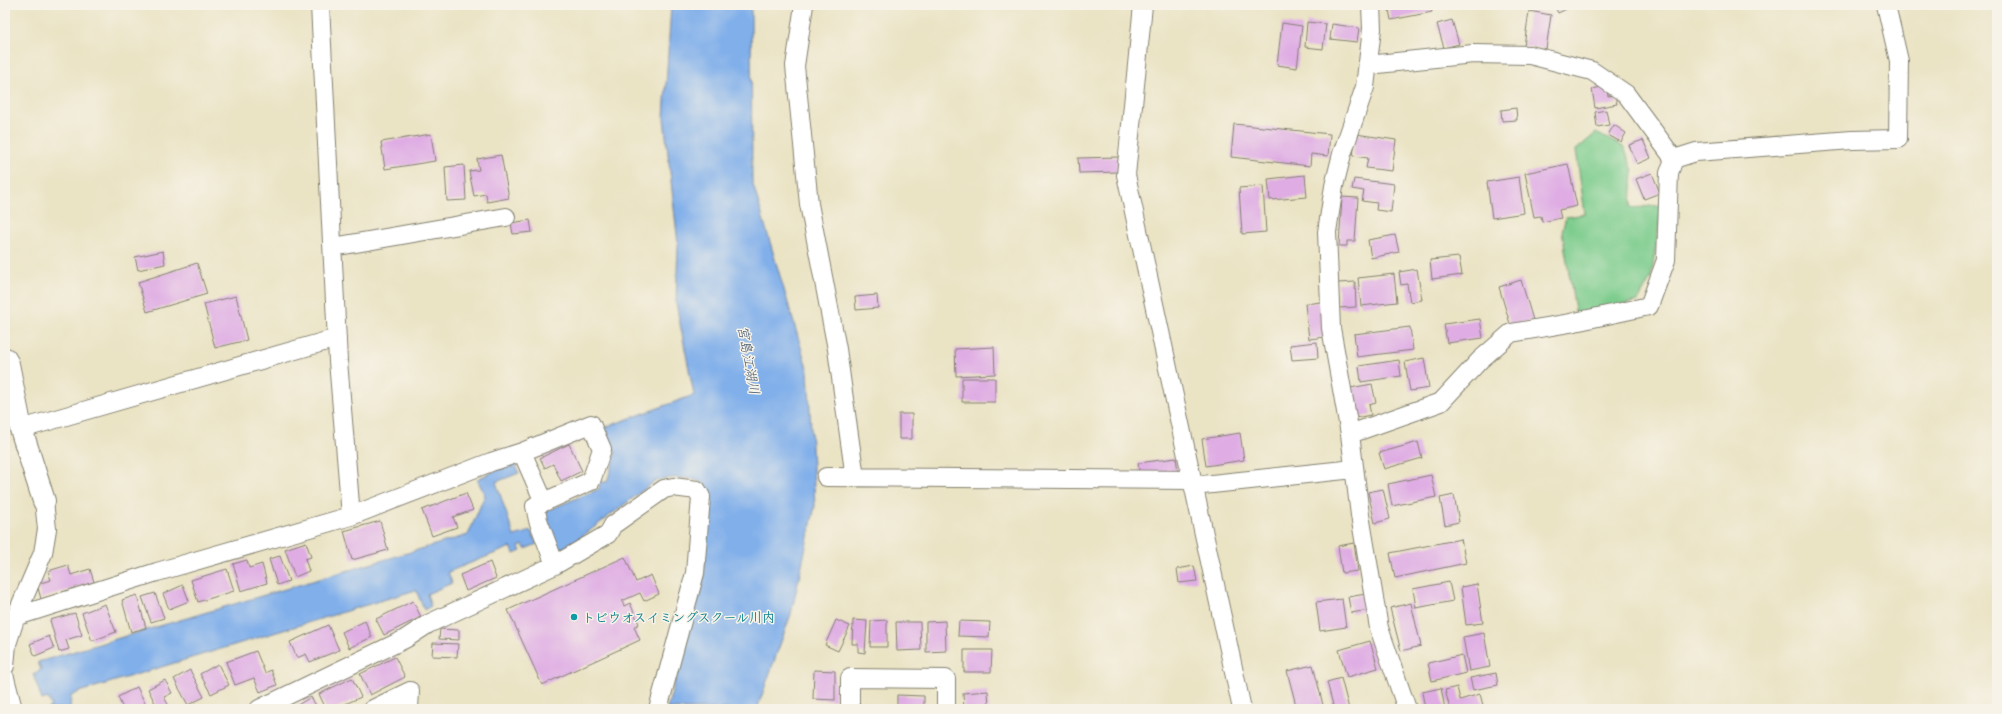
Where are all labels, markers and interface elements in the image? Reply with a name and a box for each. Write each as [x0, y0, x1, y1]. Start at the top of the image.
water label: 宮島江湖川 [734, 324, 765, 396]
place label: トビウオスイミングスクール川内 [582, 608, 775, 625]
marker: トビウオスイミングスクール川内 [569, 612, 579, 622]

